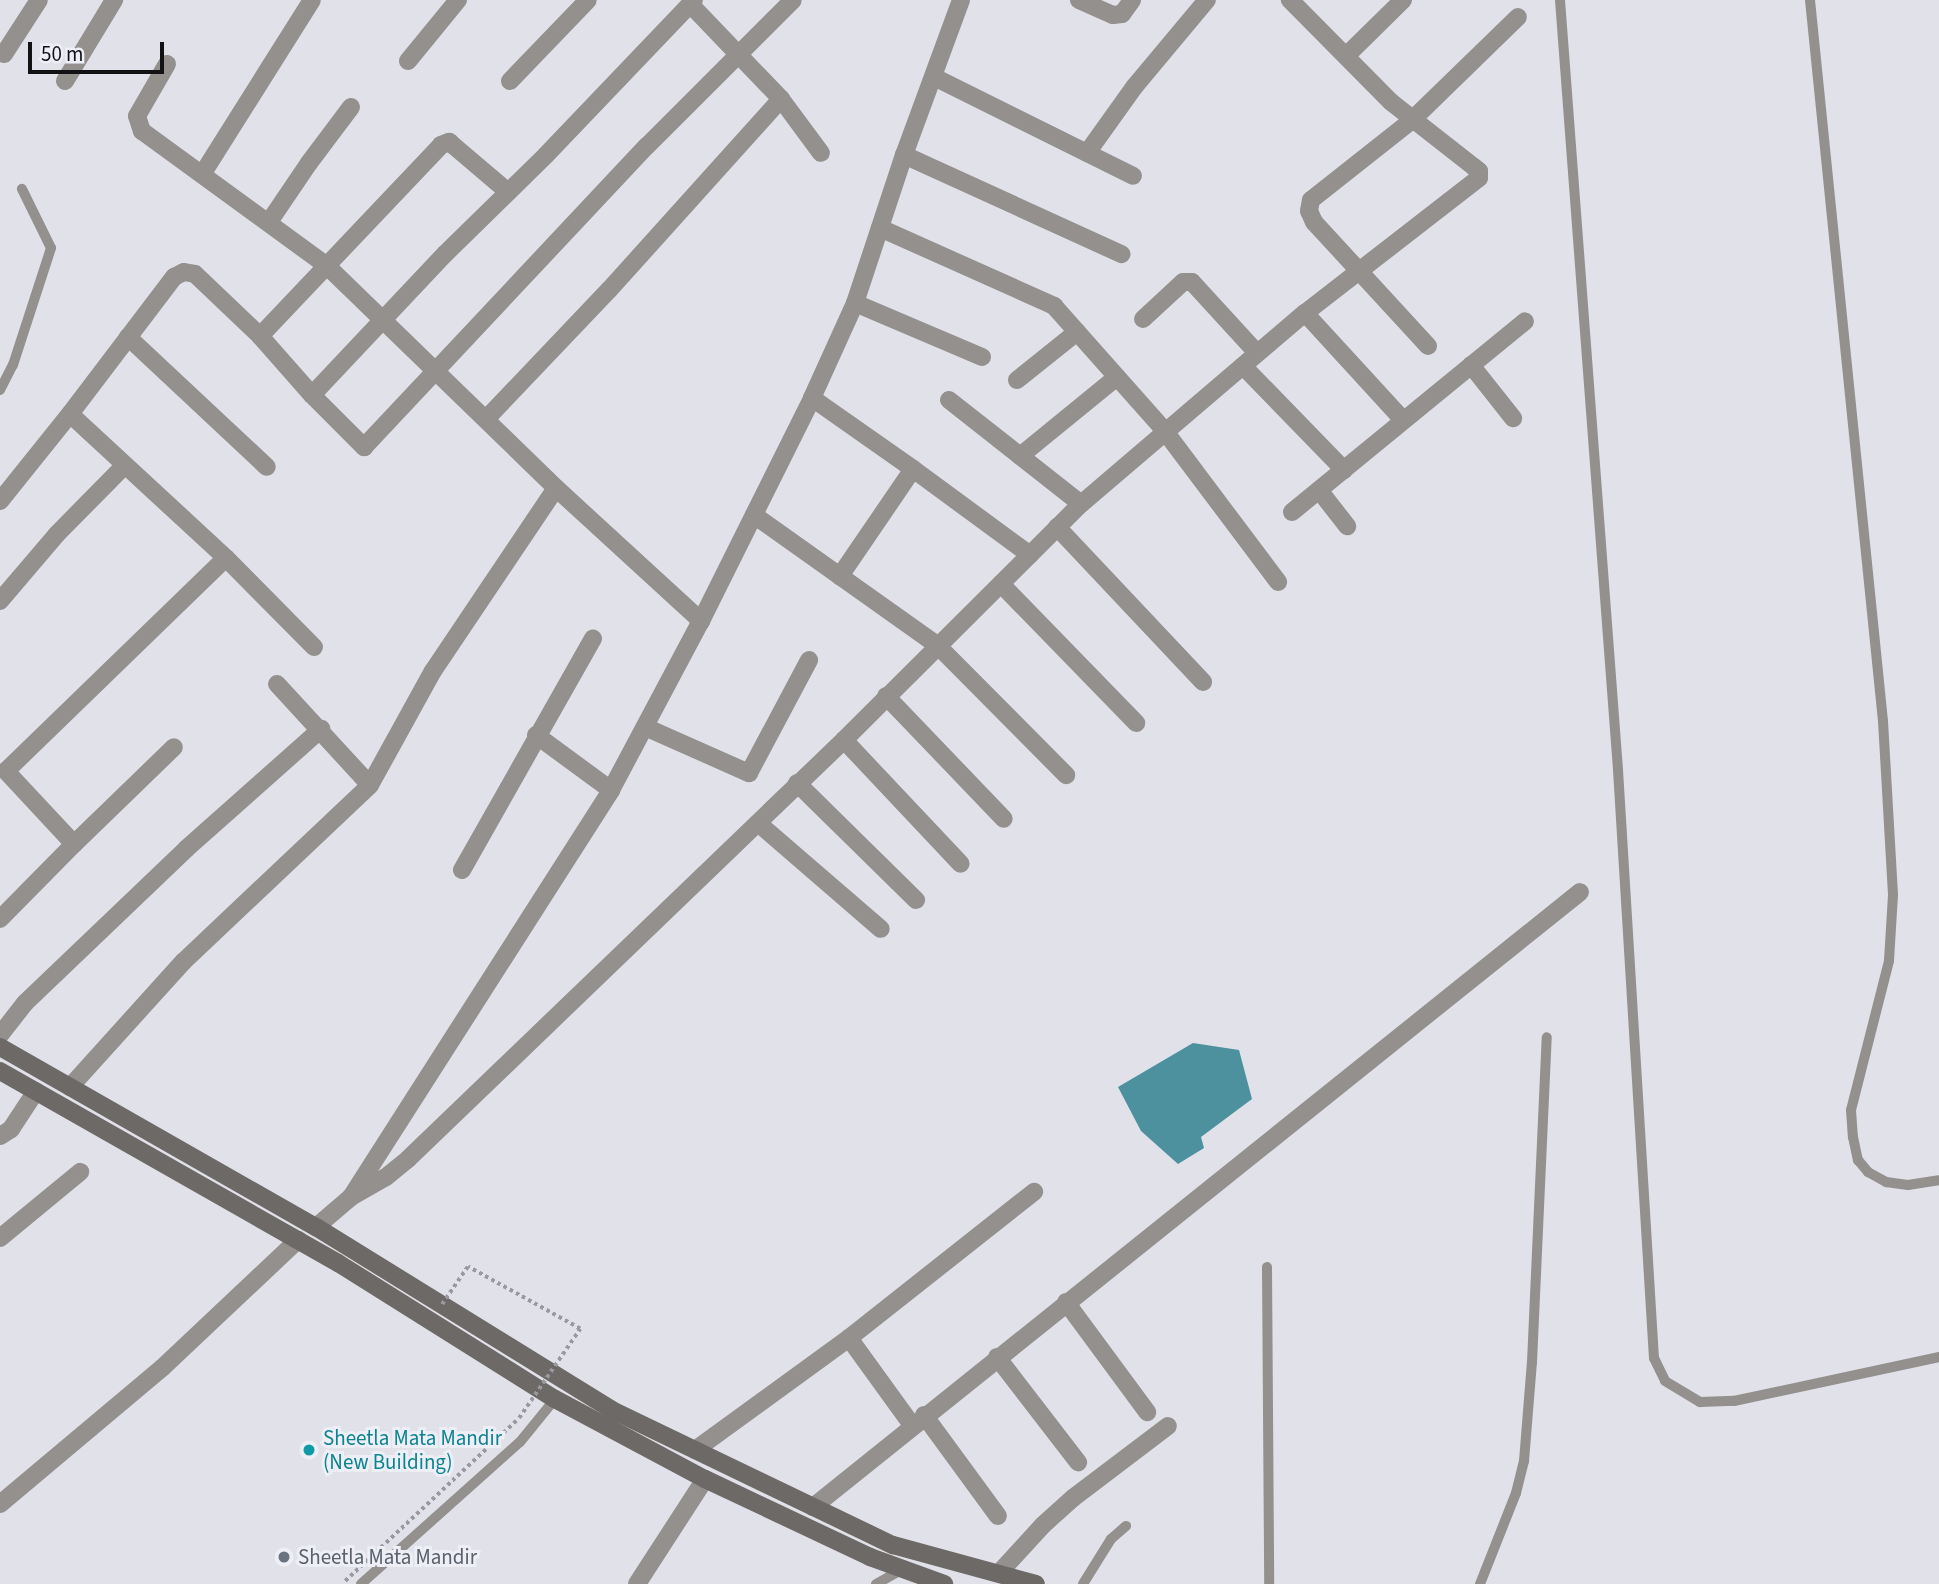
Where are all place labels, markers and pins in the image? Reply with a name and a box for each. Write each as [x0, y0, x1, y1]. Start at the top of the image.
place label: Sheetla Mata Mandir (New Building) [323, 1425, 502, 1475]
marker: Sheetla Mata Mandir (New Building) [301, 1442, 317, 1458]
place label: Sheetla Mata Mandir [298, 1544, 477, 1570]
marker: Sheetla Mata Mandir [276, 1549, 292, 1565]

